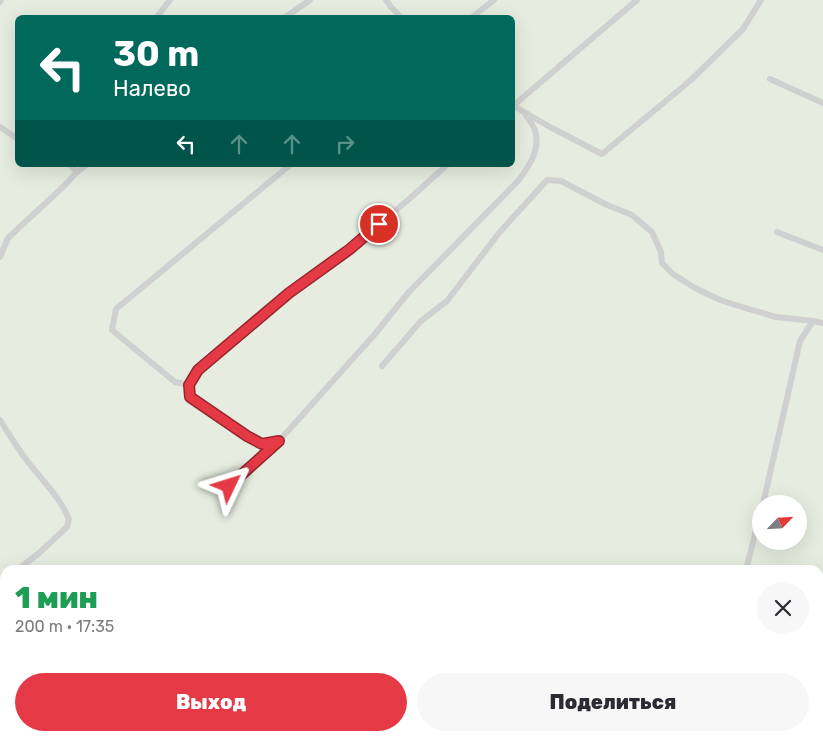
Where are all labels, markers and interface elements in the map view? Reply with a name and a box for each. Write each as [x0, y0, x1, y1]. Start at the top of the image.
text: 30 m [113, 33, 199, 75]
icon: left [30, 35, 95, 100]
text: Налево [113, 75, 191, 102]
icon: left [172, 130, 200, 158]
icon: ahead [225, 130, 253, 158]
icon: ahead [278, 130, 306, 158]
icon: right [331, 130, 359, 158]
pin [358, 203, 400, 245]
icon: arrive [365, 210, 393, 238]
position arrow [202, 459, 254, 511]
north arrow [752, 495, 808, 550]
map controls [752, 495, 807, 550]
text: 1 мин [15, 580, 98, 616]
button: close [757, 582, 809, 634]
text: 200 m · 17:35 [15, 617, 114, 636]
button: Выход [15, 673, 407, 731]
button: Поделиться [417, 673, 809, 731]

